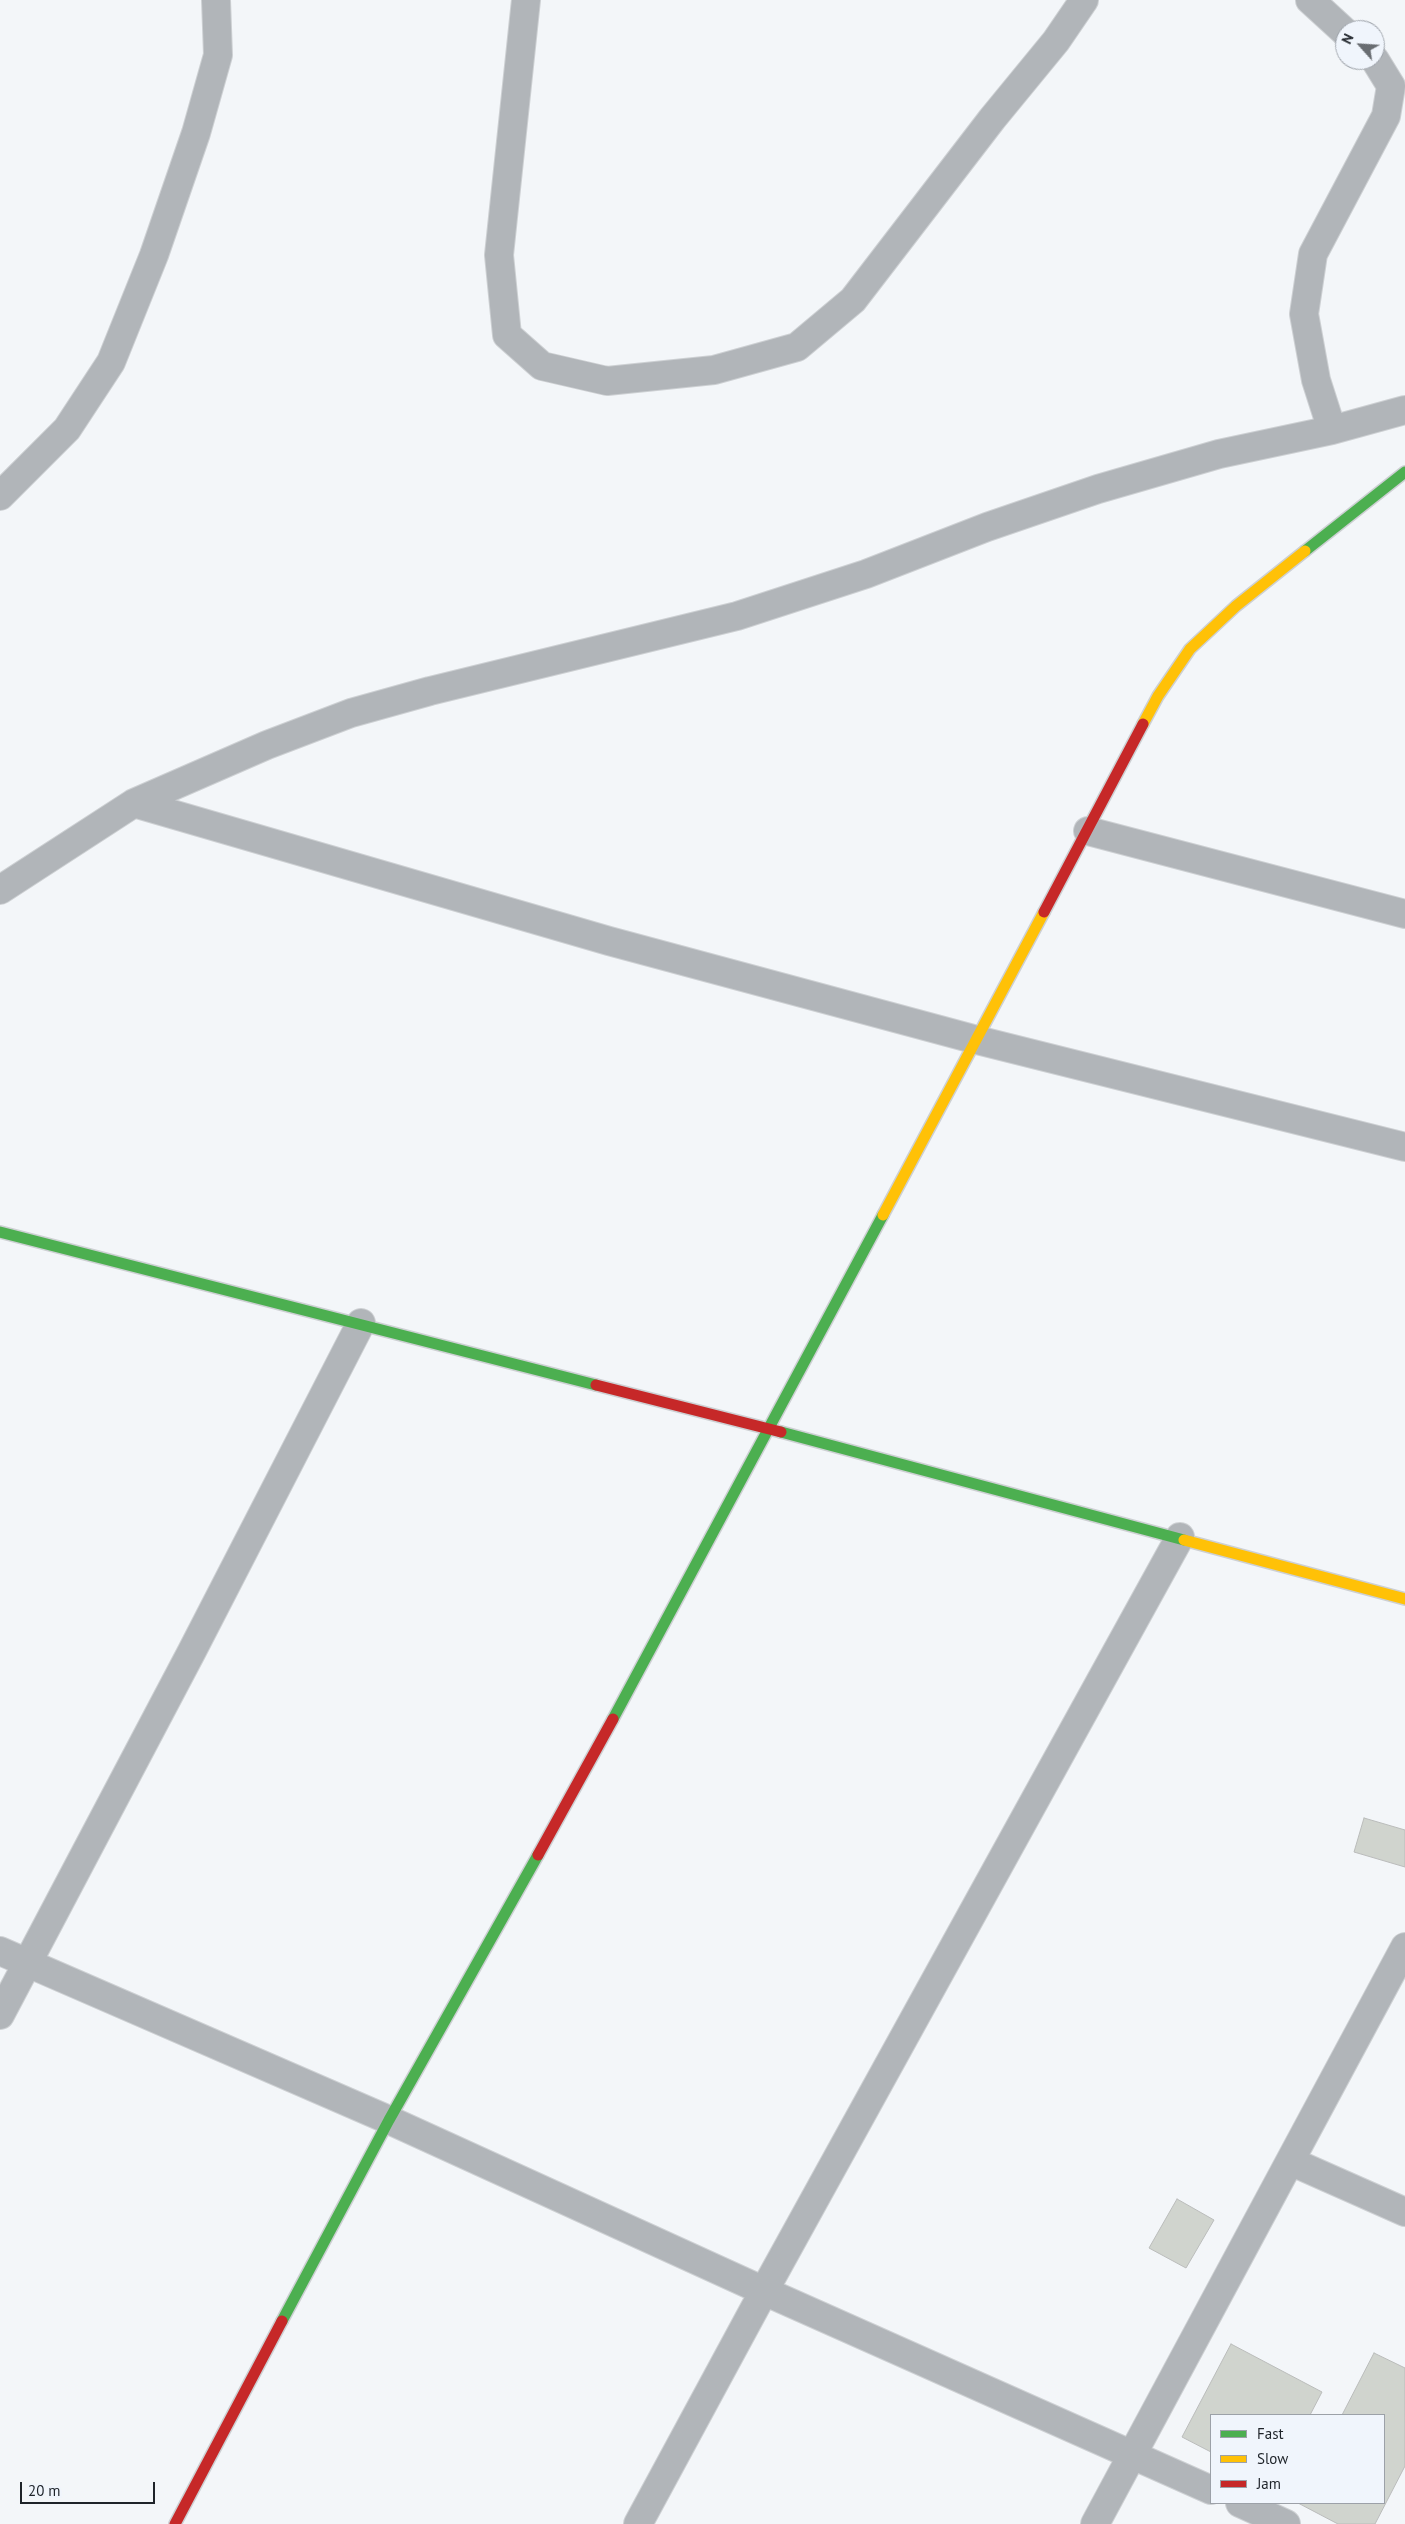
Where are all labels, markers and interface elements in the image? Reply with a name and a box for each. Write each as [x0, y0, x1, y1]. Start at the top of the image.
north arrow [1335, 20, 1385, 70]
text: N [1337, 31, 1358, 47]
legend [1210, 2414, 1385, 2504]
text: Fast [1257, 2424, 1284, 2443]
text: Slow [1257, 2449, 1288, 2468]
scale bar [22, 2472, 158, 2504]
text: Jam [1257, 2474, 1281, 2493]
text: 20 m [28, 2481, 61, 2500]

